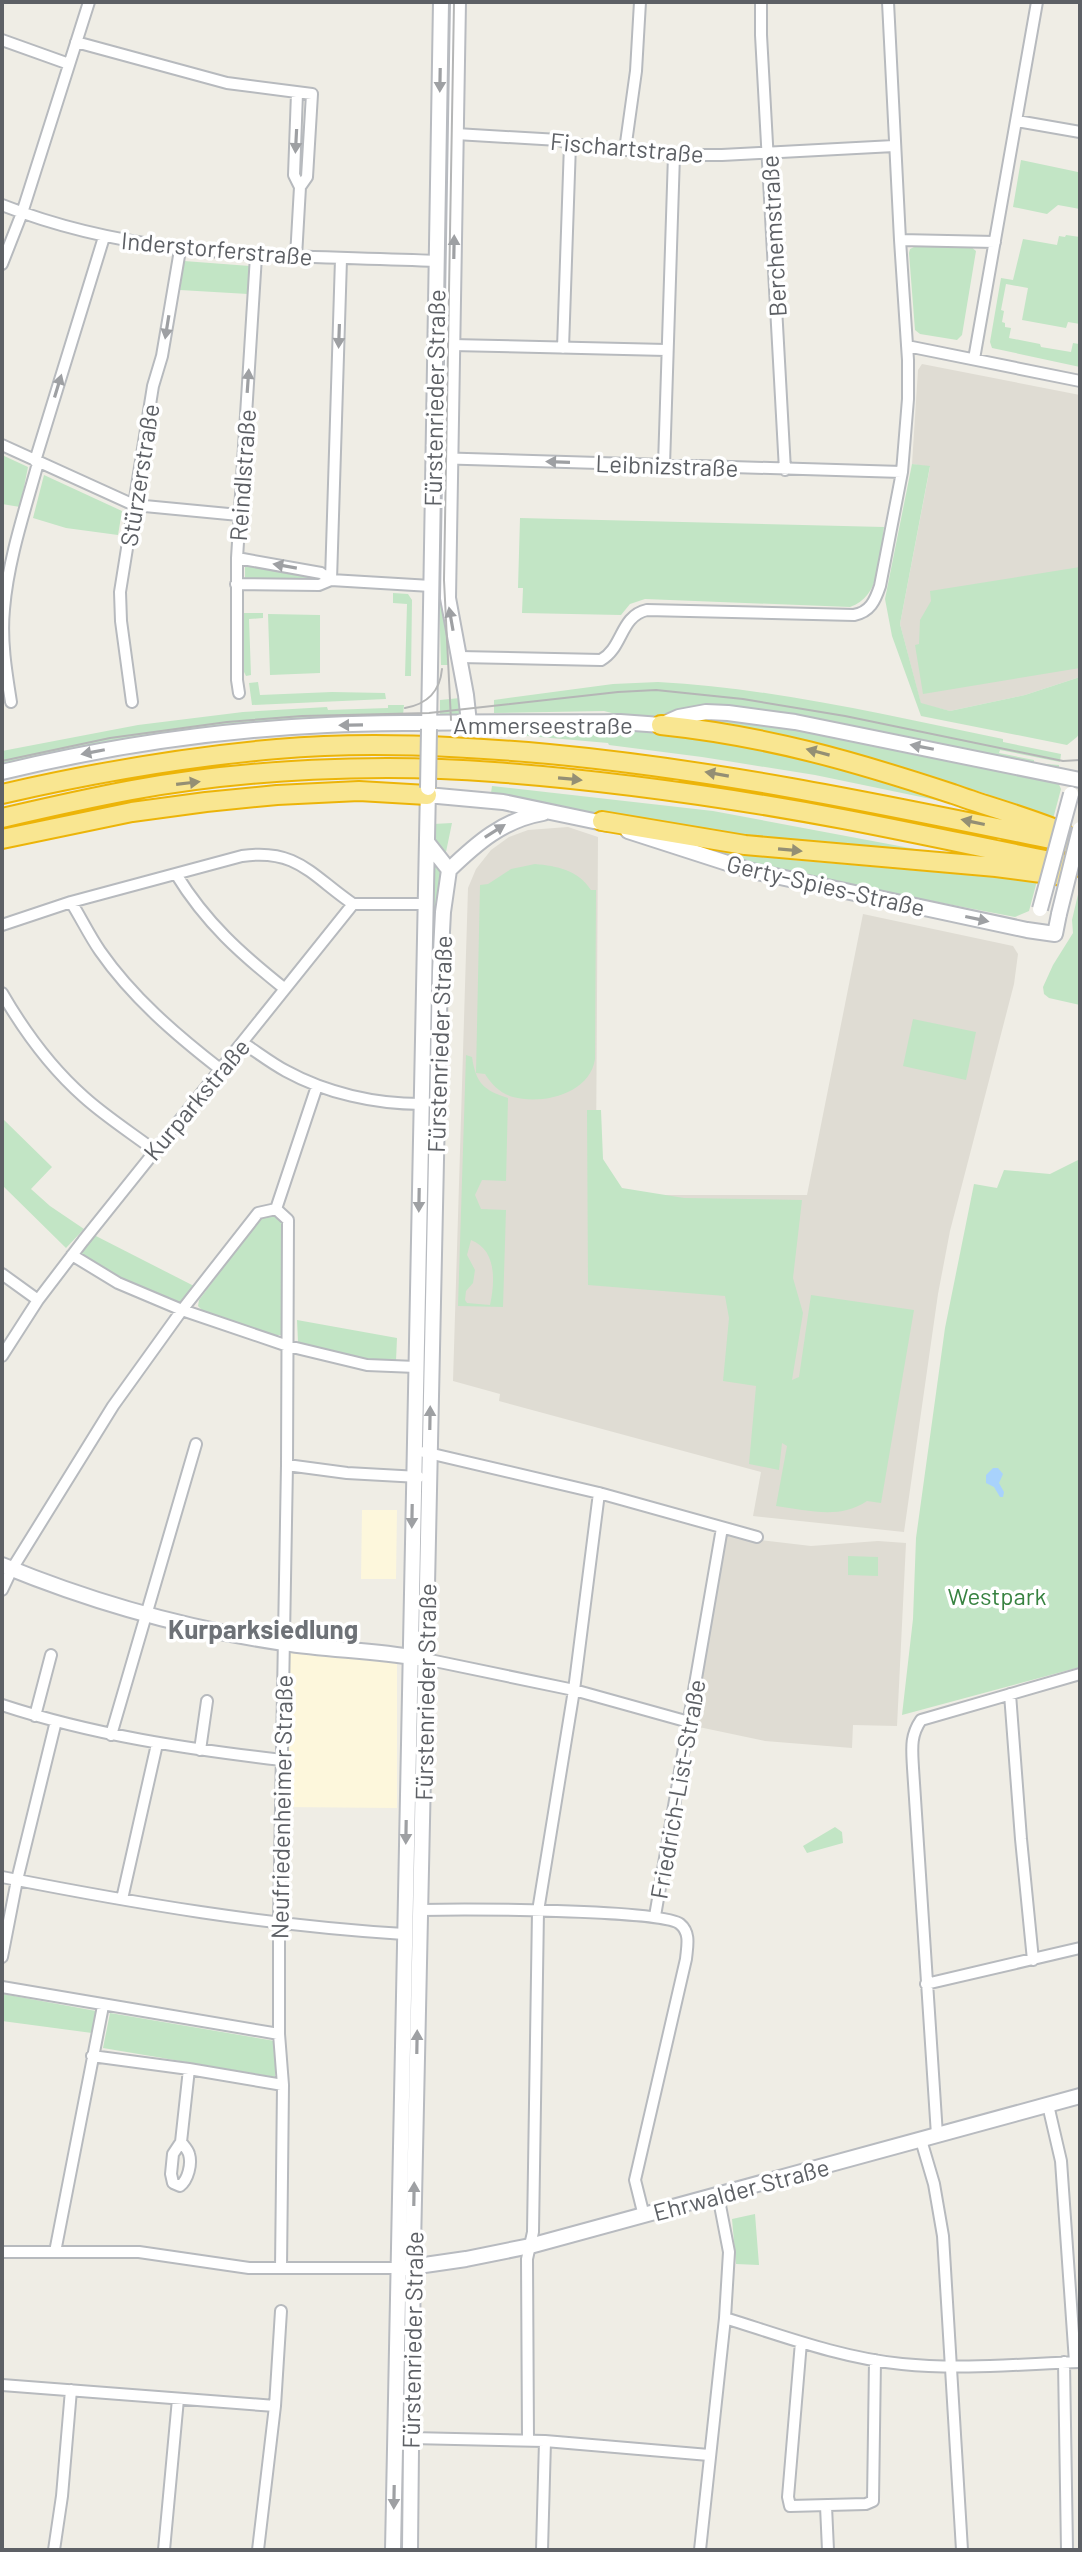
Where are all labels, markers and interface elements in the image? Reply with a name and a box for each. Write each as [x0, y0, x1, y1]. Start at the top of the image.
one-way arrow [434, 68, 446, 93]
street label: Fischartstraße [549, 126, 705, 168]
one-way arrow [289, 129, 302, 154]
street label: Berchemstraße [754, 154, 792, 318]
street label: Inderstorferstraße [120, 225, 314, 271]
one-way arrow [448, 234, 460, 259]
street label: Fürstenrieder Straße [418, 289, 450, 507]
one-way arrow [160, 314, 173, 339]
one-way arrow [332, 324, 345, 350]
one-way arrow [242, 368, 255, 393]
one-way arrow [52, 374, 65, 398]
street label: Stürzerstraße [113, 402, 165, 548]
street label: Reindlstraße [223, 408, 261, 542]
street label: Leibnizstraße [595, 448, 739, 482]
one-way arrow [545, 455, 570, 468]
one-way arrow [272, 560, 297, 572]
one-way arrow [445, 606, 457, 631]
street label: Ammerseestraße [453, 710, 633, 739]
one-way arrow [338, 719, 363, 731]
one-way arrow [909, 740, 934, 753]
one-way arrow [805, 746, 830, 758]
one-way arrow [80, 747, 105, 759]
one-way arrow [704, 767, 729, 780]
one-way arrow [558, 773, 583, 786]
one-way arrow [176, 776, 201, 789]
one-way arrow [960, 816, 985, 828]
one-way arrow [484, 825, 506, 839]
one-way arrow [778, 843, 803, 856]
street label: Gerty-Spies-Straße [724, 848, 928, 922]
one-way arrow [965, 913, 990, 926]
street label: Fürstenrieder Straße [421, 935, 457, 1153]
street label: Kurparkstraße [137, 1032, 255, 1166]
one-way arrow [413, 1188, 425, 1213]
one-way arrow [424, 1405, 437, 1430]
one-way arrow [406, 1504, 419, 1529]
park label: Westpark [948, 1581, 1047, 1610]
street label: Fürstenrieder Straße [409, 1583, 441, 1801]
district label: Kurparksiedlung [168, 1613, 358, 1644]
street label: Neufriedenheimer Straße [264, 1675, 298, 1939]
street label: Friedrich-List-Straße [643, 1677, 711, 1901]
one-way arrow [399, 1820, 412, 1845]
one-way arrow [411, 2029, 424, 2054]
street label: Ehrwalder Straße [650, 2152, 832, 2226]
one-way arrow [408, 2181, 421, 2206]
street label: Fürstenrieder Straße [396, 2231, 428, 2449]
one-way arrow [388, 2485, 400, 2510]

